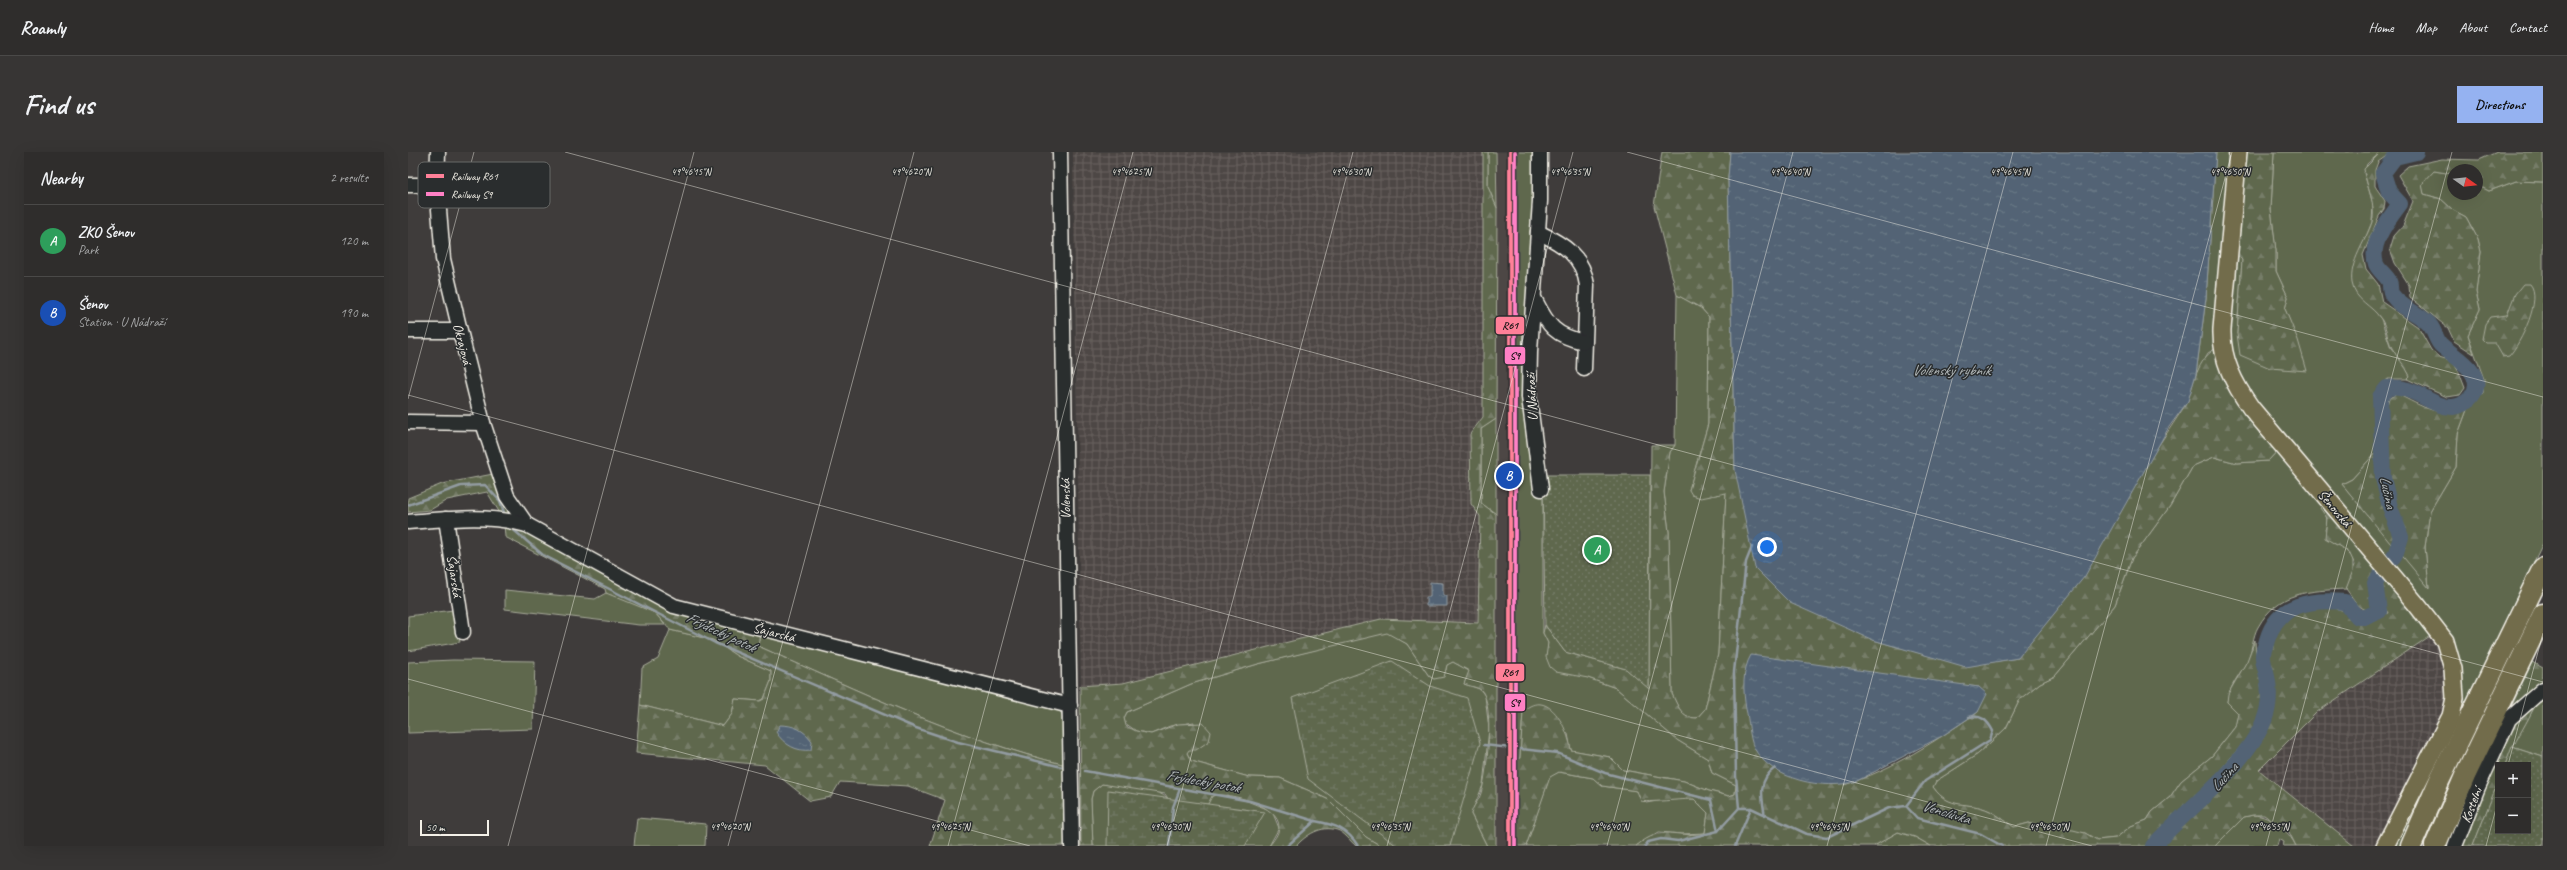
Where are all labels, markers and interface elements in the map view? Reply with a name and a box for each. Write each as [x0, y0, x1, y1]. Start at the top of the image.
text: Roamly [20, 16, 66, 40]
text: Home [2368, 19, 2394, 36]
text: Map [2416, 19, 2437, 36]
text: About [2459, 19, 2487, 36]
text: Contact [2509, 19, 2547, 36]
button: Directions [2457, 86, 2543, 123]
text: Find us [24, 87, 94, 122]
legend [418, 162, 550, 208]
north arrow [2447, 164, 2483, 200]
text: 49°46'15"N [671, 165, 713, 178]
text: 49°46'20"N [891, 165, 933, 178]
text: 49°46'25"N [1111, 165, 1153, 178]
text: 49°46'30"N [1331, 165, 1373, 178]
text: 49°46'35"N [1550, 165, 1592, 178]
text: 49°46'40"N [1770, 165, 1812, 178]
text: 49°46'45"N [1990, 165, 2032, 178]
text: 49°46'50"N [2210, 165, 2252, 178]
text: Nearby [40, 168, 83, 189]
text: Railway R61 [451, 169, 499, 183]
text: 2 results [330, 170, 368, 186]
text: Railway S9 [451, 187, 493, 201]
text: ZKO Šenov [78, 223, 134, 242]
text: A [50, 233, 56, 249]
text: 120 m [340, 233, 368, 249]
text: Park [78, 242, 99, 258]
text: Šenov [78, 295, 108, 314]
text: B [50, 305, 56, 321]
text: 190 m [340, 305, 368, 321]
text: Station · U Nádraží [78, 314, 165, 330]
line badge: R61 [1495, 316, 1525, 335]
text: R61 [1502, 318, 1519, 332]
street label: Okrajová [449, 322, 476, 368]
line badge: S9 [1504, 346, 1526, 365]
text: S9 [1510, 348, 1521, 362]
water label: Volenský rybník [1912, 361, 1992, 380]
street label: U Nádraží [1522, 369, 1541, 422]
pin: B [1496, 461, 1522, 491]
water label: Lučina [2375, 474, 2401, 512]
street label: Volenská [1057, 477, 1074, 519]
street label: Šenovská [2314, 486, 2356, 532]
pin: A [1584, 535, 1610, 565]
your location [1757, 537, 1777, 557]
street label: Šajarská [443, 554, 466, 600]
water label: Frýdecký potok [683, 608, 762, 658]
street label: Šajarská [751, 619, 798, 646]
line badge: R61 [1495, 663, 1525, 682]
text: R61 [1502, 665, 1519, 679]
line badge: S9 [1504, 693, 1526, 712]
text: S9 [1510, 695, 1521, 709]
water label: Lučina [2207, 758, 2244, 796]
map controls [2495, 762, 2531, 834]
button: + [2495, 762, 2531, 798]
water label: Frýdecký potok [1165, 766, 1245, 798]
street label: Kostelní [2457, 782, 2487, 825]
water label: Venclůvka [1920, 796, 1973, 829]
button: − [2495, 798, 2531, 834]
scale bar [420, 818, 489, 837]
text: 50 m [426, 820, 445, 834]
text: 49°46'20"N [710, 820, 752, 833]
text: 49°46'25"N [930, 820, 972, 833]
text: 49°46'30"N [1150, 820, 1192, 833]
text: 49°46'35"N [1370, 820, 1412, 833]
text: 49°46'40"N [1589, 820, 1631, 833]
text: 49°46'45"N [1809, 820, 1851, 833]
text: 49°46'50"N [2029, 820, 2071, 833]
text: 49°46'55"N [2249, 820, 2291, 833]

